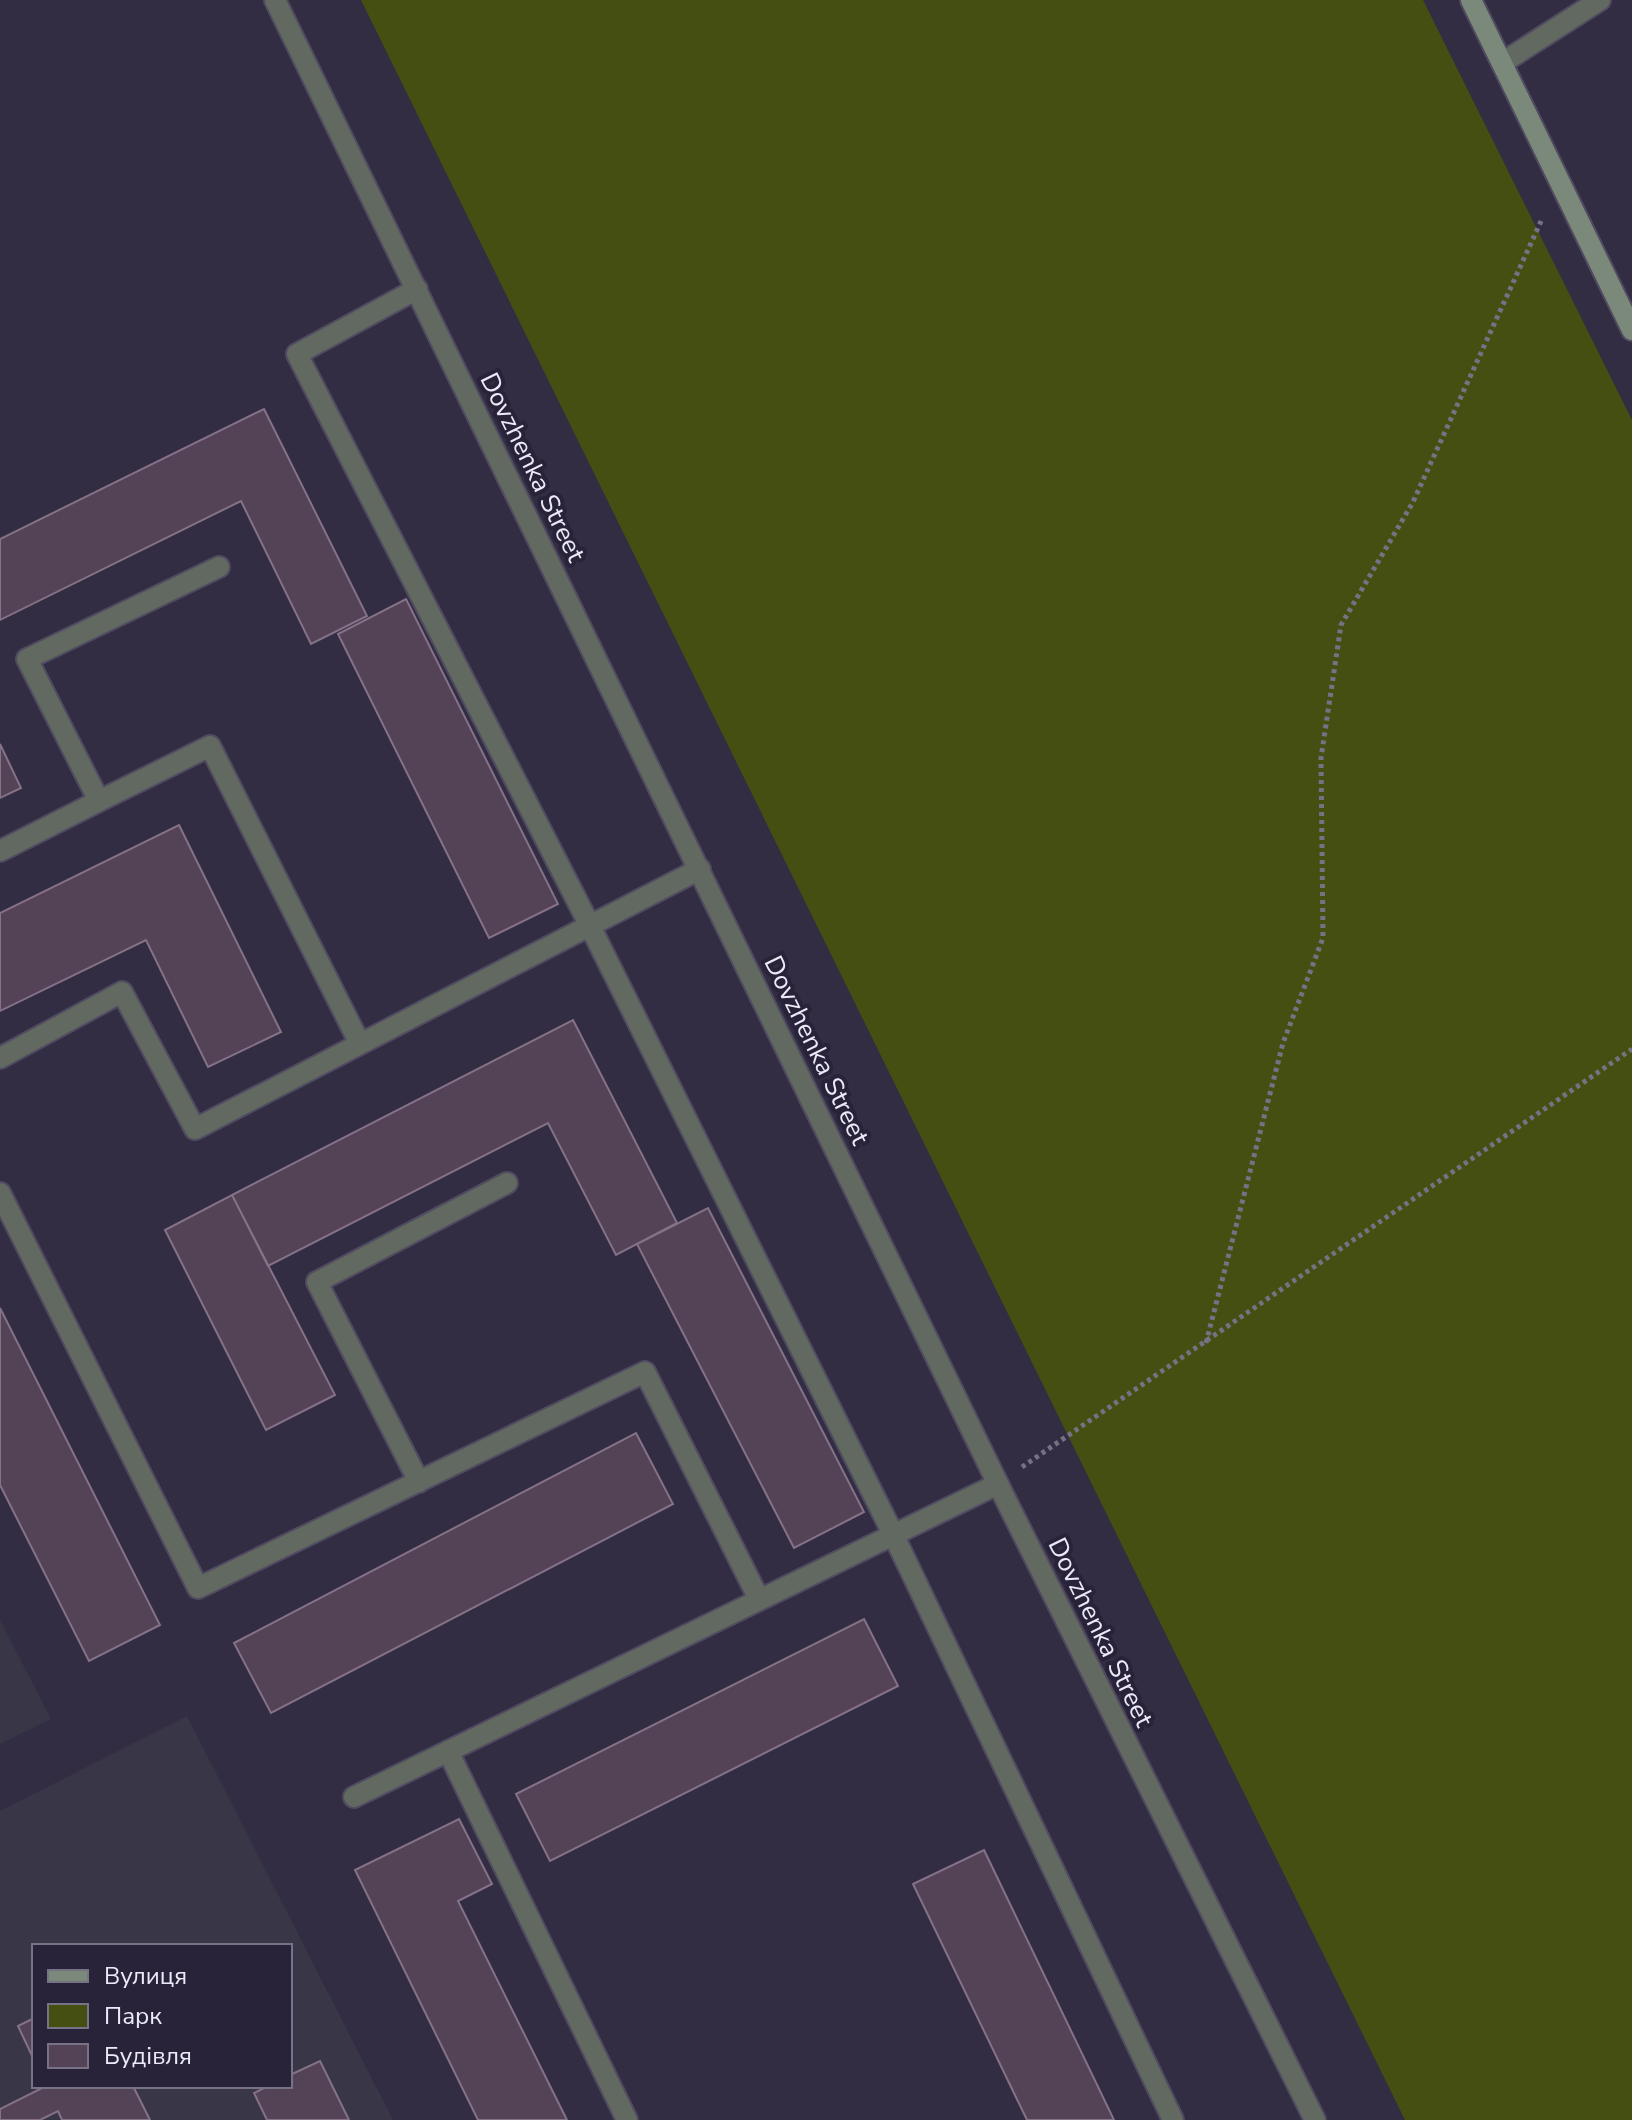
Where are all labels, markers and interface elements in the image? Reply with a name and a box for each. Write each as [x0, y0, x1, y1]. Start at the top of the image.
street label: Dovzhenka Street [472, 367, 594, 568]
street label: Dovzhenka Street [756, 950, 878, 1151]
street label: Dovzhenka Street [1040, 1532, 1162, 1733]
legend [32, 1944, 292, 2088]
text: Вулиця [104, 1960, 187, 1992]
text: Парк [104, 2000, 162, 2032]
text: Будівля [104, 2040, 192, 2072]

